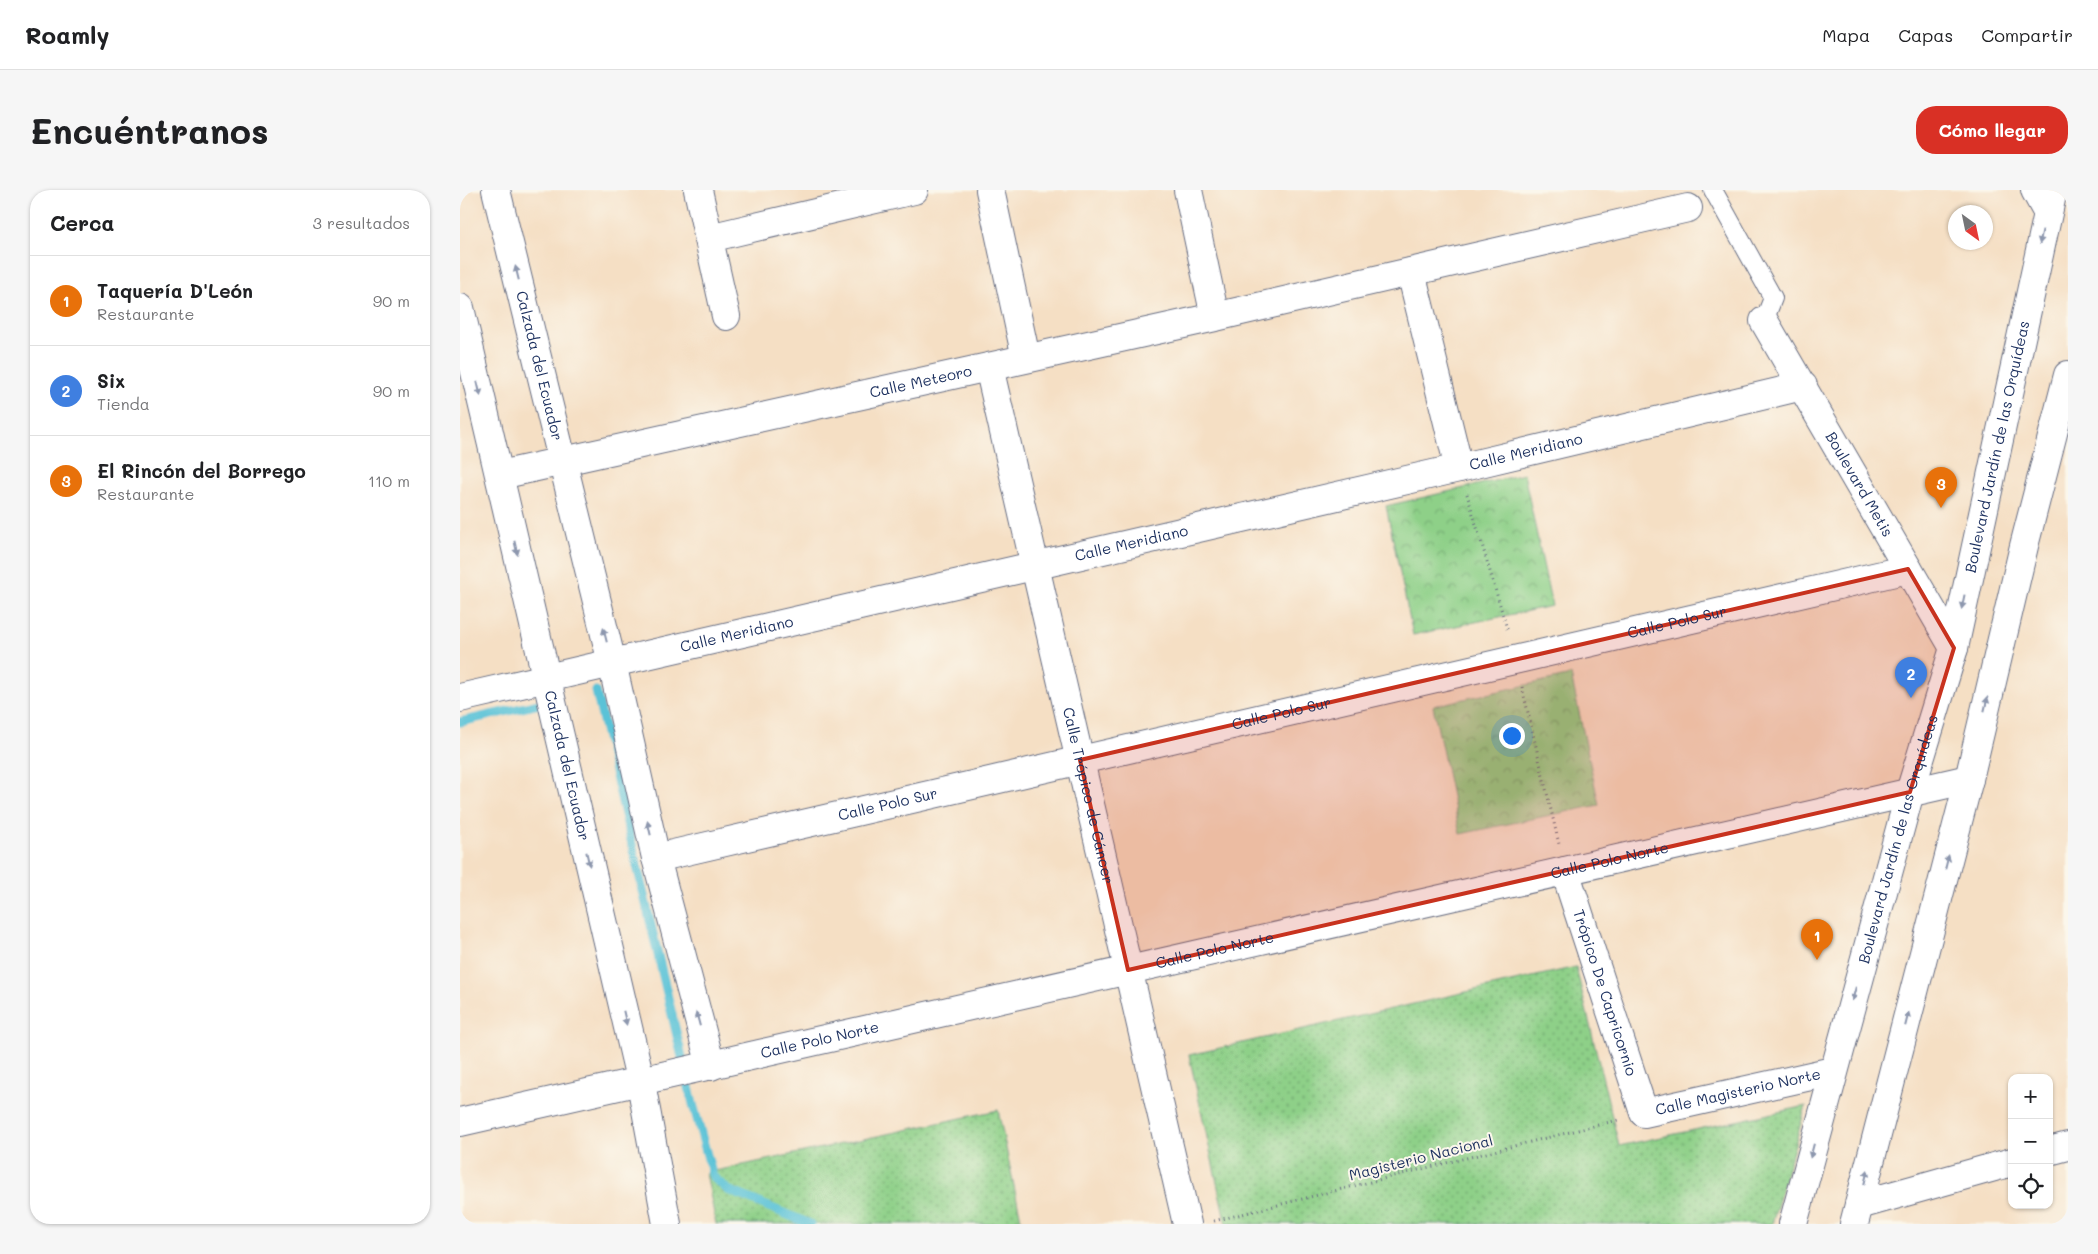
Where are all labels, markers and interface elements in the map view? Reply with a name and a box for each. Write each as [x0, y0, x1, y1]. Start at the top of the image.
text: Roamly [25, 19, 109, 50]
text: Mapa [1822, 23, 1870, 47]
text: Capas [1898, 23, 1953, 47]
text: Compartir [1981, 23, 2073, 47]
button: Cómo llegar [1916, 106, 2068, 154]
text: Encuéntranos [30, 107, 269, 153]
north arrow [1948, 205, 1993, 250]
text: Cerca [50, 209, 115, 236]
text: 3 resultados [313, 212, 410, 233]
one-way arrow [2037, 230, 2045, 245]
one-way arrow [513, 266, 521, 281]
text: Taquería D'León [97, 278, 253, 303]
street label: Calzada del Ecuador [512, 289, 568, 443]
text: 1 [62, 290, 70, 311]
text: 90 m [373, 290, 410, 311]
text: Restaurante [97, 303, 195, 324]
street label: Boulevard Jardín de las Orquídeas [1960, 319, 2033, 575]
street label: Calle Meteoro [868, 360, 974, 402]
text: Six [97, 368, 125, 393]
text: 2 [62, 380, 70, 401]
text: 90 m [373, 380, 410, 401]
one-way arrow [475, 382, 483, 397]
text: Tienda [97, 393, 150, 414]
street label: Calle Meridiano [1467, 428, 1584, 474]
street label: Boulevard Metis [1821, 428, 1898, 540]
text: El Rincón del Borrego [97, 458, 306, 483]
pin: 3 [1925, 467, 1957, 508]
text: 3 [61, 470, 71, 491]
text: 110 m [368, 470, 410, 491]
text: Restaurante [97, 483, 195, 504]
street label: Calle Meridiano [1073, 520, 1190, 565]
one-way arrow [512, 540, 520, 555]
one-way arrow [1959, 594, 1967, 610]
street label: Calle Polo Sur [1625, 600, 1729, 642]
street label: Calle Meridiano [678, 611, 795, 656]
one-way arrow [601, 628, 609, 643]
pin: 2 [1895, 657, 1927, 698]
street label: Calzada del Ecuador [541, 688, 595, 843]
street label: Calle Polo Sur [1230, 691, 1333, 734]
one-way arrow [1982, 697, 1990, 712]
street label: Calle Trópico de Cáncer [1059, 705, 1119, 886]
street label: Boulevard Jardín de las Orquídeas [1853, 712, 1942, 965]
your location [1499, 723, 1525, 749]
street label: Calle Polo Sur [836, 782, 939, 825]
one-way arrow [645, 820, 653, 835]
street label: Calle Polo Norte [1548, 837, 1671, 883]
one-way arrow [584, 852, 592, 867]
one-way arrow [1944, 855, 1952, 870]
street label: Trópico De Capricornio [1569, 906, 1642, 1078]
pin: 1 [1801, 919, 1833, 960]
street label: Calle Polo Norte [1153, 926, 1276, 973]
one-way arrow [1850, 987, 1858, 1002]
one-way arrow [621, 1010, 629, 1025]
one-way arrow [694, 1011, 702, 1026]
one-way arrow [1903, 1012, 1911, 1027]
street label: Calle Polo Norte [759, 1016, 881, 1062]
street label: Calle Magisterio Norte [1653, 1063, 1822, 1119]
map controls [2008, 1074, 2053, 1209]
button: + [2008, 1074, 2053, 1119]
button: − [2008, 1119, 2053, 1164]
street label: Magisterio Nacional [1347, 1129, 1495, 1185]
one-way arrow [1808, 1143, 1816, 1159]
button: locate [2008, 1164, 2053, 1209]
one-way arrow [1862, 1169, 1870, 1184]

